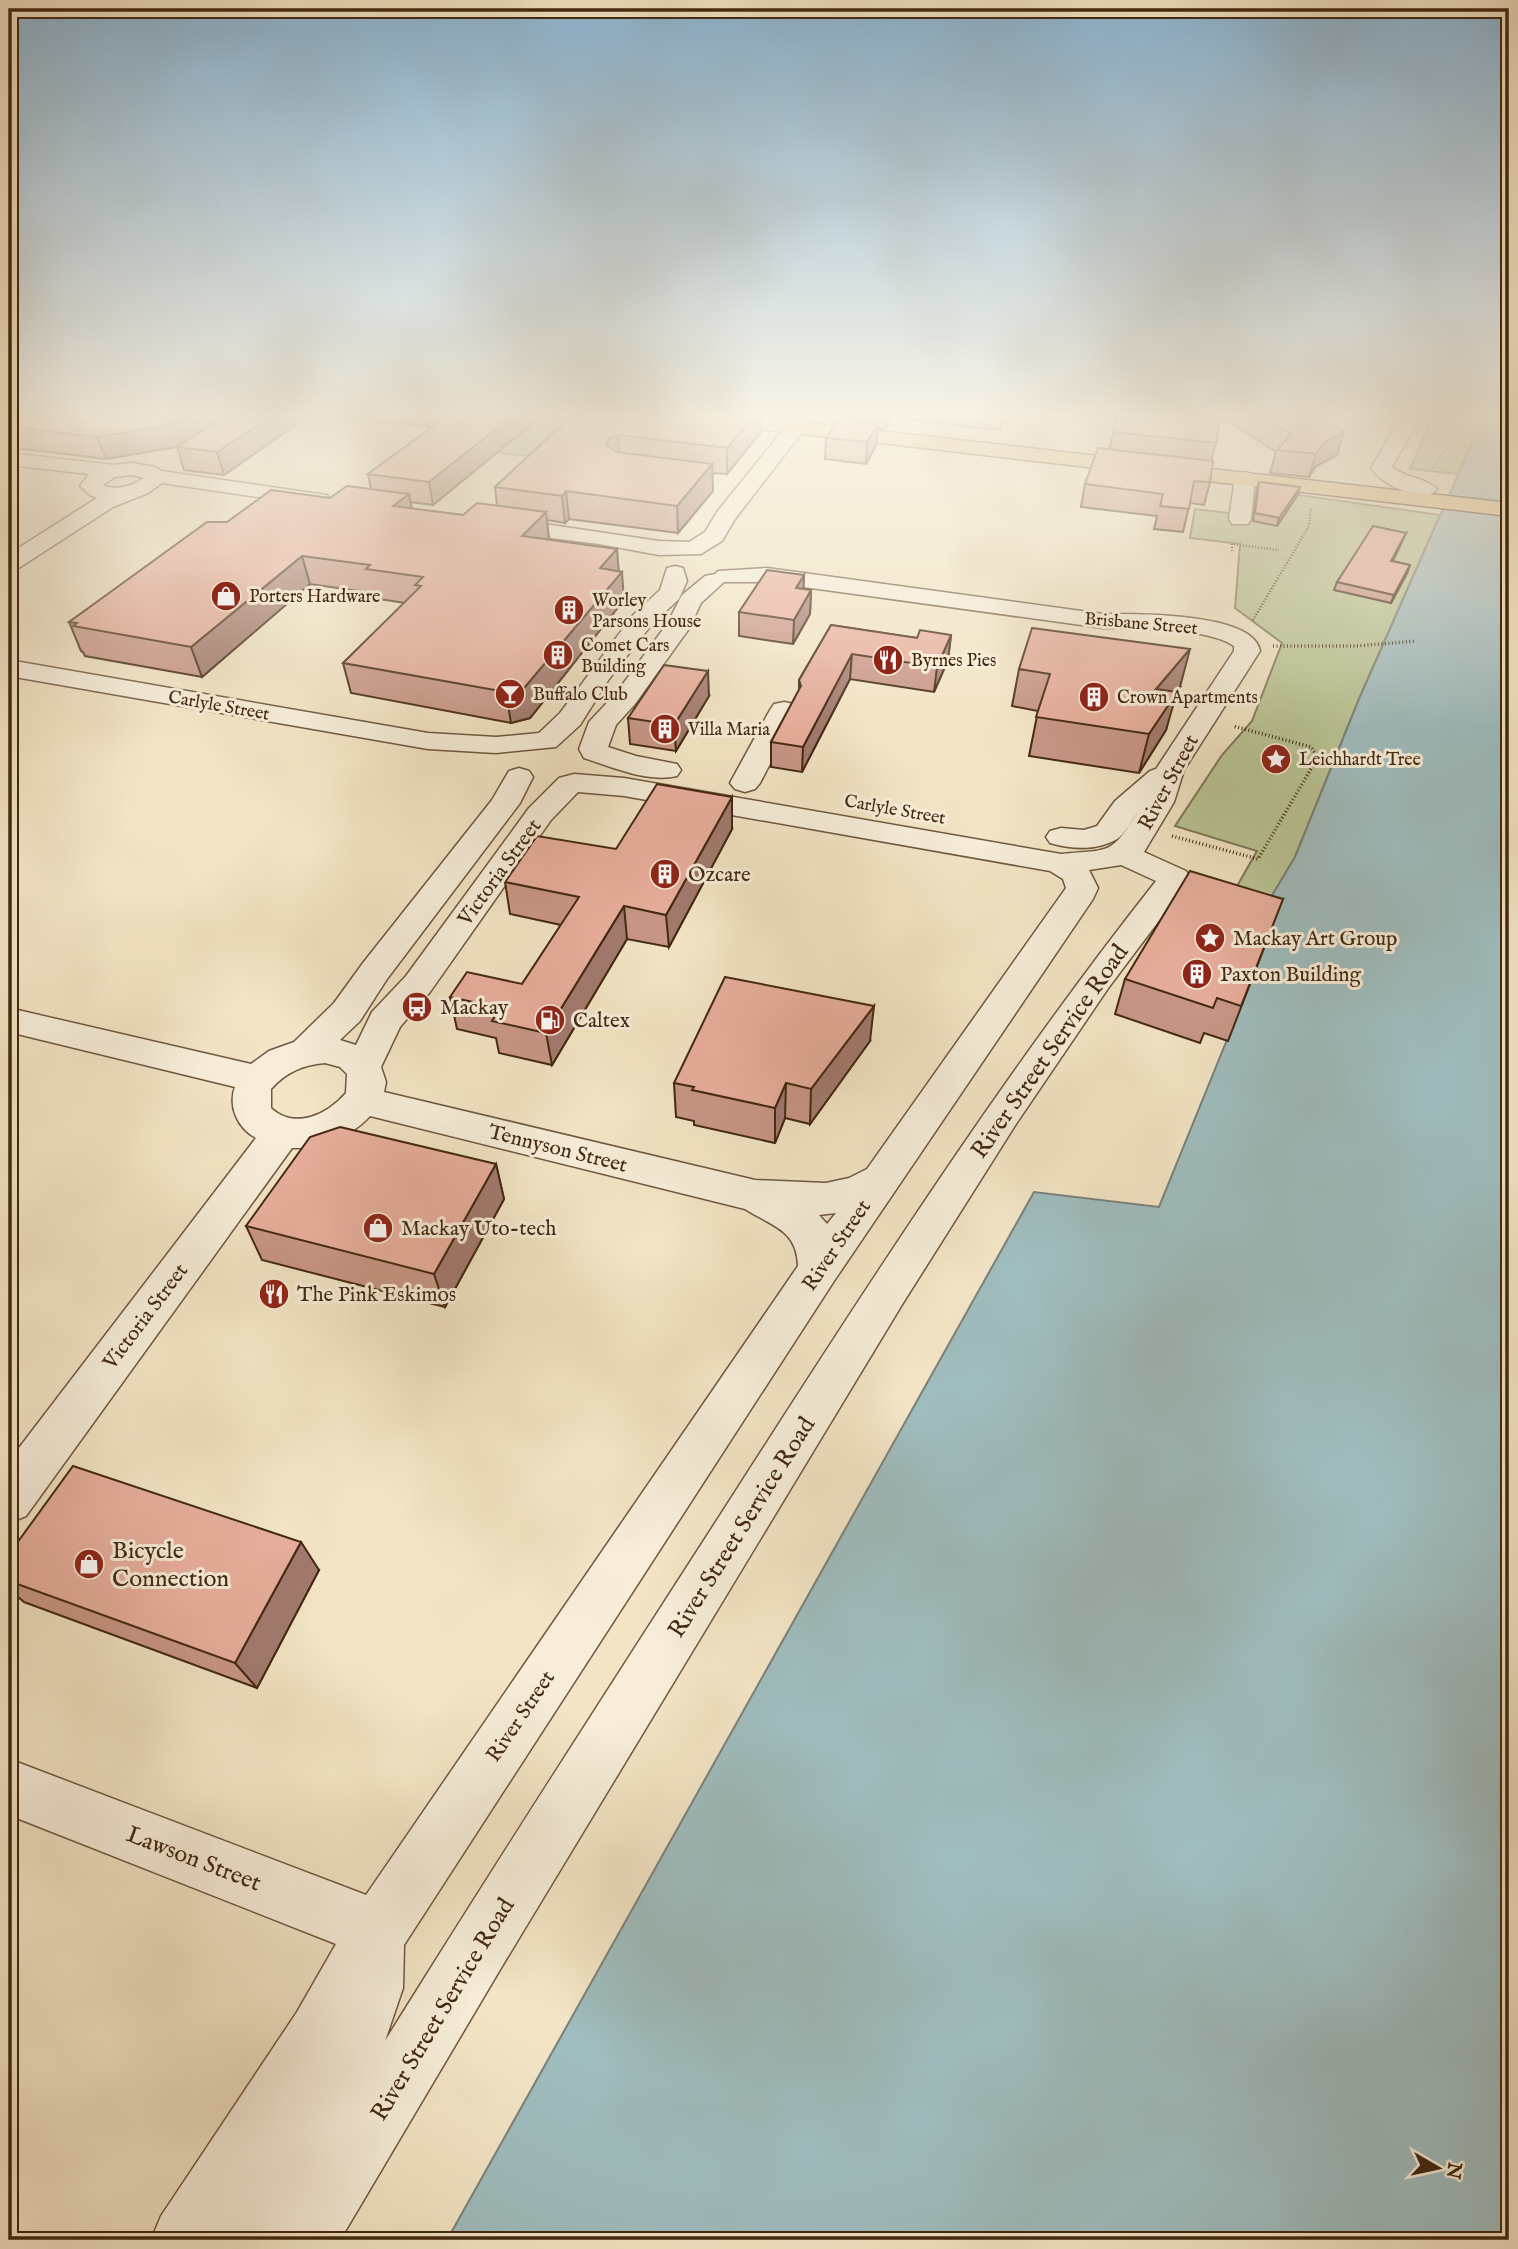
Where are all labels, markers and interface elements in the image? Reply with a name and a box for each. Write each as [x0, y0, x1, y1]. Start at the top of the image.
shop icon: Porters Hardware [209, 579, 243, 613]
place label: Porters Hardware [249, 586, 380, 609]
place label: Worley Parsons House [592, 590, 701, 634]
building icon: Worley Parsons House [552, 593, 586, 627]
street label: Brisbane Street [1083, 608, 1198, 641]
place label: Comet Cars Building [581, 635, 669, 679]
building icon: Comet Cars Building [541, 638, 575, 672]
restaurant icon: Byrnes Pies [871, 643, 905, 677]
place label: Byrnes Pies [911, 650, 996, 673]
bar icon: Buffalo Club [493, 677, 527, 711]
building icon: Crown Apartments [1077, 680, 1111, 714]
place label: Buffalo Club [533, 684, 628, 707]
street label: Carlyle Street [166, 686, 271, 727]
place label: Crown Apartments [1117, 687, 1258, 710]
building icon: Villa Maria [648, 712, 682, 746]
place label: Villa Maria [687, 719, 770, 742]
street label: River Street [1133, 730, 1206, 835]
place icon: Leichhardt Tree [1259, 742, 1293, 776]
place label: Leichhardt Tree [1299, 749, 1421, 772]
street label: Carlyle Street [842, 790, 947, 831]
street label: Victoria Street [452, 814, 548, 933]
building icon: Ozcare [648, 857, 682, 891]
place label: Ozcare [688, 862, 751, 889]
place icon: Mackay Art Group [1193, 921, 1227, 955]
place label: Mackay Art Group [1233, 926, 1397, 953]
street label: River Street Service Road [964, 938, 1136, 1165]
building icon: Paxton Building [1180, 957, 1214, 991]
place label: Paxton Building [1220, 962, 1362, 989]
bus stop icon: Mackay [400, 990, 434, 1024]
place label: Mackay [440, 995, 509, 1022]
fuel station icon: Caltex [533, 1003, 567, 1037]
place label: Caltex [573, 1008, 630, 1035]
street label: Tennyson Street [485, 1119, 630, 1180]
street label: River Street [797, 1195, 878, 1297]
shop icon: Mackay Uto-tech [361, 1211, 395, 1245]
place label: Mackay Uto-tech [401, 1216, 556, 1243]
street label: Victoria Street [97, 1259, 195, 1376]
restaurant icon: The Pink Eskimos [257, 1277, 291, 1311]
place label: The Pink Eskimos [297, 1282, 456, 1309]
street label: River Street Service Road [662, 1411, 823, 1644]
place label: Bicycle Connection [112, 1536, 229, 1595]
shop icon: Bicycle Connection [72, 1547, 106, 1581]
street label: River Street [481, 1666, 562, 1768]
street label: Lawson Street [122, 1820, 265, 1899]
street label: River Street Service Road [364, 1892, 522, 2127]
north arrow [1402, 2134, 1472, 2204]
text: N [1440, 2159, 1466, 2181]

